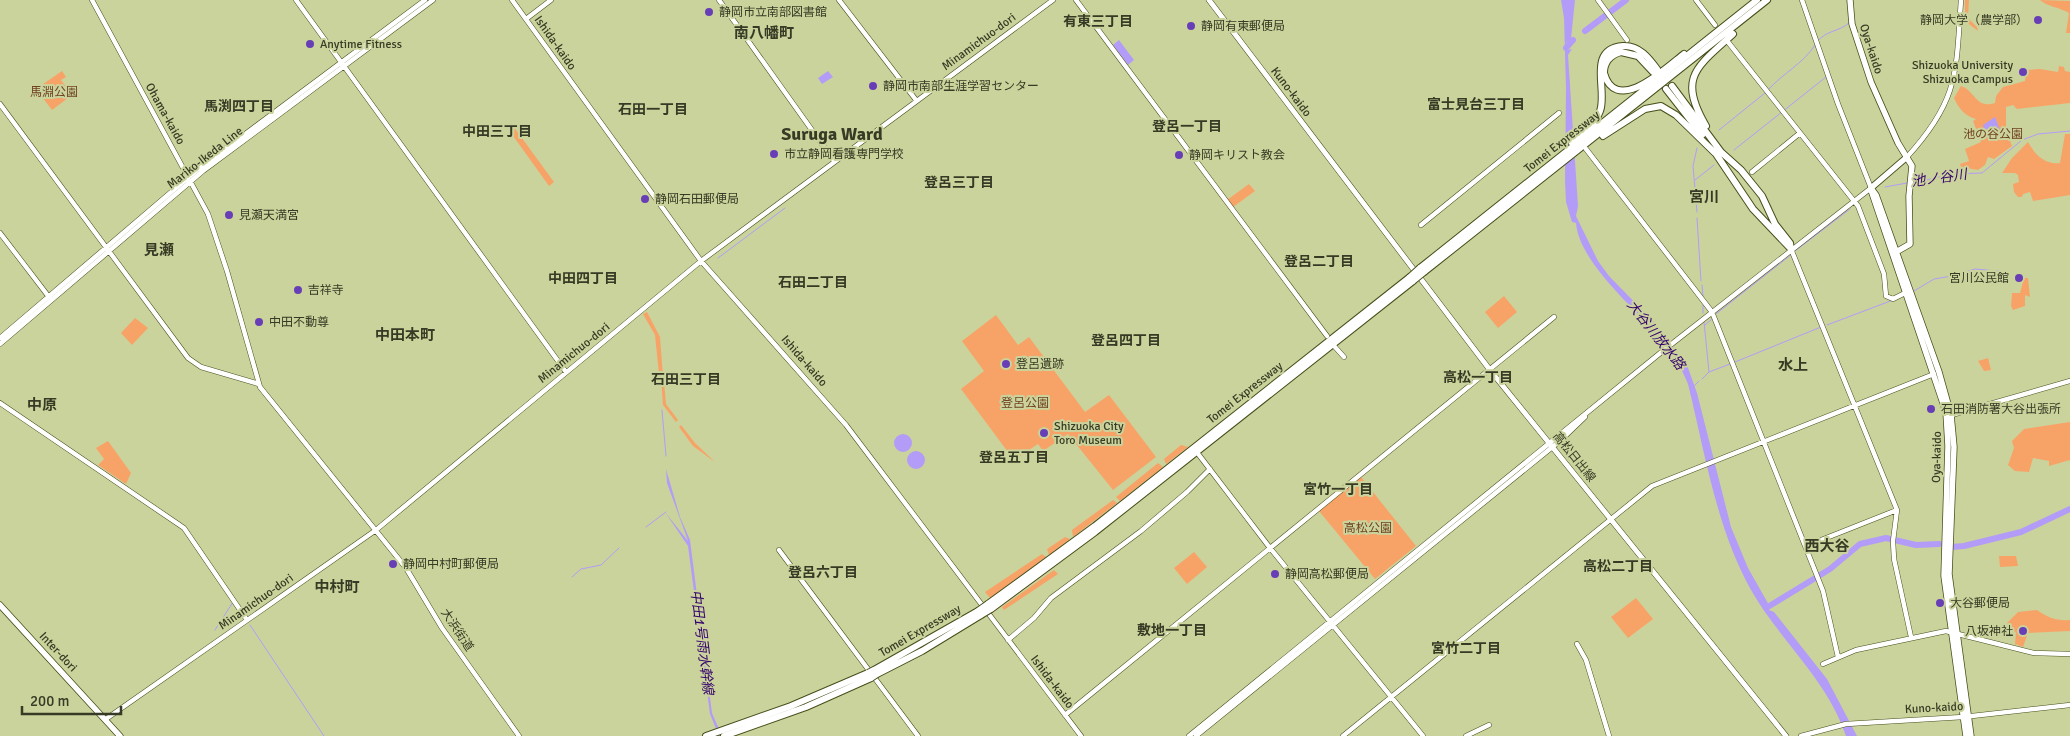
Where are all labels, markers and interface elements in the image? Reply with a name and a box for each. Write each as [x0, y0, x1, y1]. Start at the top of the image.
place label: 静岡市立南部図書館 [719, 5, 827, 20]
marker: 静岡市立南部図書館 [703, 6, 715, 18]
street label: Minamichuo-dori [939, 10, 1019, 74]
street label: Ishida-kaido [531, 13, 579, 73]
district label: 有東三丁目 [1063, 13, 1133, 30]
place label: 静岡大学（農学部） [1920, 13, 2028, 28]
marker: 静岡大学（農学部） [2032, 14, 2044, 26]
place label: 静岡有東郵便局 [1201, 19, 1285, 34]
marker: 静岡有東郵便局 [1185, 20, 1197, 32]
street label: Oya-kaido [1856, 22, 1886, 76]
district label: 南八幡町 [734, 24, 794, 42]
place label: Anytime Fitness [320, 37, 402, 52]
marker: Anytime Fitness [304, 38, 316, 50]
place label: Shizuoka University Shizuoka Campus [1912, 58, 2013, 87]
street label: Kuno-kaido [1267, 64, 1315, 120]
marker: Shizuoka University Shizuoka Campus [2017, 66, 2029, 78]
place label: 静岡市南部生涯学習センター [883, 79, 1039, 94]
street label: Ohama-kaido [142, 80, 188, 148]
marker: 静岡市南部生涯学習センター [867, 80, 879, 92]
park label: 馬淵公園 [30, 85, 78, 100]
district label: 富士見台三丁目 [1427, 96, 1525, 113]
district label: 馬渕四丁目 [204, 98, 274, 115]
district label: 石田一丁目 [618, 101, 688, 118]
street label: Tomei Expressway [1521, 108, 1603, 176]
district label: 登呂一丁目 [1152, 118, 1222, 135]
district label: 中田三丁目 [462, 123, 532, 140]
district label: Suruga Ward [781, 123, 883, 145]
street label: Mariko-Ikeda Line [164, 124, 246, 192]
park label: 池の谷公園 [1963, 127, 2023, 142]
place label: 市立静岡看護専門学校 [784, 147, 904, 162]
marker: 市立静岡看護専門学校 [768, 148, 780, 160]
place label: 静岡キリスト教会 [1189, 148, 1285, 163]
marker: 静岡キリスト教会 [1173, 149, 1185, 161]
water label: 池ノ谷川 [1910, 165, 1970, 190]
district label: 登呂三丁目 [924, 174, 994, 191]
district label: 宮川 [1689, 188, 1719, 206]
place label: 静岡石田郵便局 [655, 192, 739, 207]
marker: 静岡石田郵便局 [639, 193, 651, 205]
place label: 見瀬天満宮 [239, 208, 299, 223]
marker: 見瀬天満宮 [223, 209, 235, 221]
district label: 見瀬 [144, 241, 174, 259]
district label: 登呂二丁目 [1284, 253, 1354, 270]
district label: 中田四丁目 [548, 270, 618, 287]
place label: 宮川公民館 [1949, 271, 2009, 286]
marker: 宮川公民館 [2013, 272, 2025, 284]
district label: 石田二丁目 [778, 274, 848, 291]
place label: 吉祥寺 [308, 283, 344, 298]
marker: 吉祥寺 [292, 284, 304, 296]
water label: 大谷川放水路 [1623, 297, 1689, 374]
place label: 中田不動尊 [269, 315, 329, 330]
marker: 中田不動尊 [253, 316, 265, 328]
street label: Minamichuo-dori [535, 319, 613, 387]
district label: 中田本町 [375, 326, 435, 344]
street label: Ishida-kaido [778, 332, 830, 390]
district label: 登呂四丁目 [1091, 332, 1161, 349]
district label: 水上 [1778, 356, 1808, 374]
place label: 登呂遺跡 [1016, 357, 1064, 372]
marker: 登呂遺跡 [1000, 358, 1012, 370]
street label: Tomei Expressway [1204, 359, 1286, 427]
district label: 高松一丁目 [1443, 369, 1513, 386]
district label: 石田三丁目 [651, 371, 721, 388]
district label: 中原 [27, 396, 57, 414]
park label: 登呂公園 [1001, 396, 1049, 411]
place label: 石田消防署大谷出張所 [1941, 402, 2061, 417]
marker: 石田消防署大谷出張所 [1925, 403, 1937, 415]
place label: Shizuoka City Toro Museum [1054, 419, 1124, 448]
marker: Shizuoka City Toro Museum [1038, 427, 1050, 439]
street label: 高松日出線 [1549, 429, 1599, 485]
street label: Oya-kaido [1929, 431, 1945, 483]
district label: 登呂五丁目 [979, 449, 1049, 466]
district label: 宮竹一丁目 [1303, 481, 1373, 498]
park label: 高松公園 [1344, 521, 1392, 536]
district label: 西大谷 [1804, 537, 1850, 555]
place label: 静岡中村町郵便局 [403, 557, 499, 572]
marker: 静岡中村町郵便局 [387, 558, 399, 570]
district label: 高松二丁目 [1583, 558, 1653, 575]
district label: 登呂六丁目 [788, 564, 858, 581]
place label: 静岡高松郵便局 [1285, 567, 1369, 582]
marker: 静岡高松郵便局 [1269, 568, 1281, 580]
street label: Minamichuo-dori [216, 571, 296, 633]
district label: 中村町 [314, 578, 360, 596]
water label: 中田1号雨水幹線 [687, 589, 717, 697]
place label: 大谷郵便局 [1950, 596, 2010, 611]
marker: 大谷郵便局 [1934, 597, 1946, 609]
street label: Tomei Expressway [876, 601, 964, 661]
street label: 大浜街道 [437, 606, 477, 654]
district label: 敷地一丁目 [1137, 622, 1207, 639]
place label: 八坂神社 [1965, 624, 2013, 639]
marker: 八坂神社 [2017, 625, 2029, 637]
street label: Inter-dori [36, 629, 80, 675]
district label: 宮竹二丁目 [1431, 640, 1501, 657]
street label: Ishida-kaido [1027, 652, 1077, 712]
scale bar [22, 684, 121, 716]
text: 200 m [30, 692, 70, 710]
street label: Kuno-kaido [1904, 699, 1964, 717]

